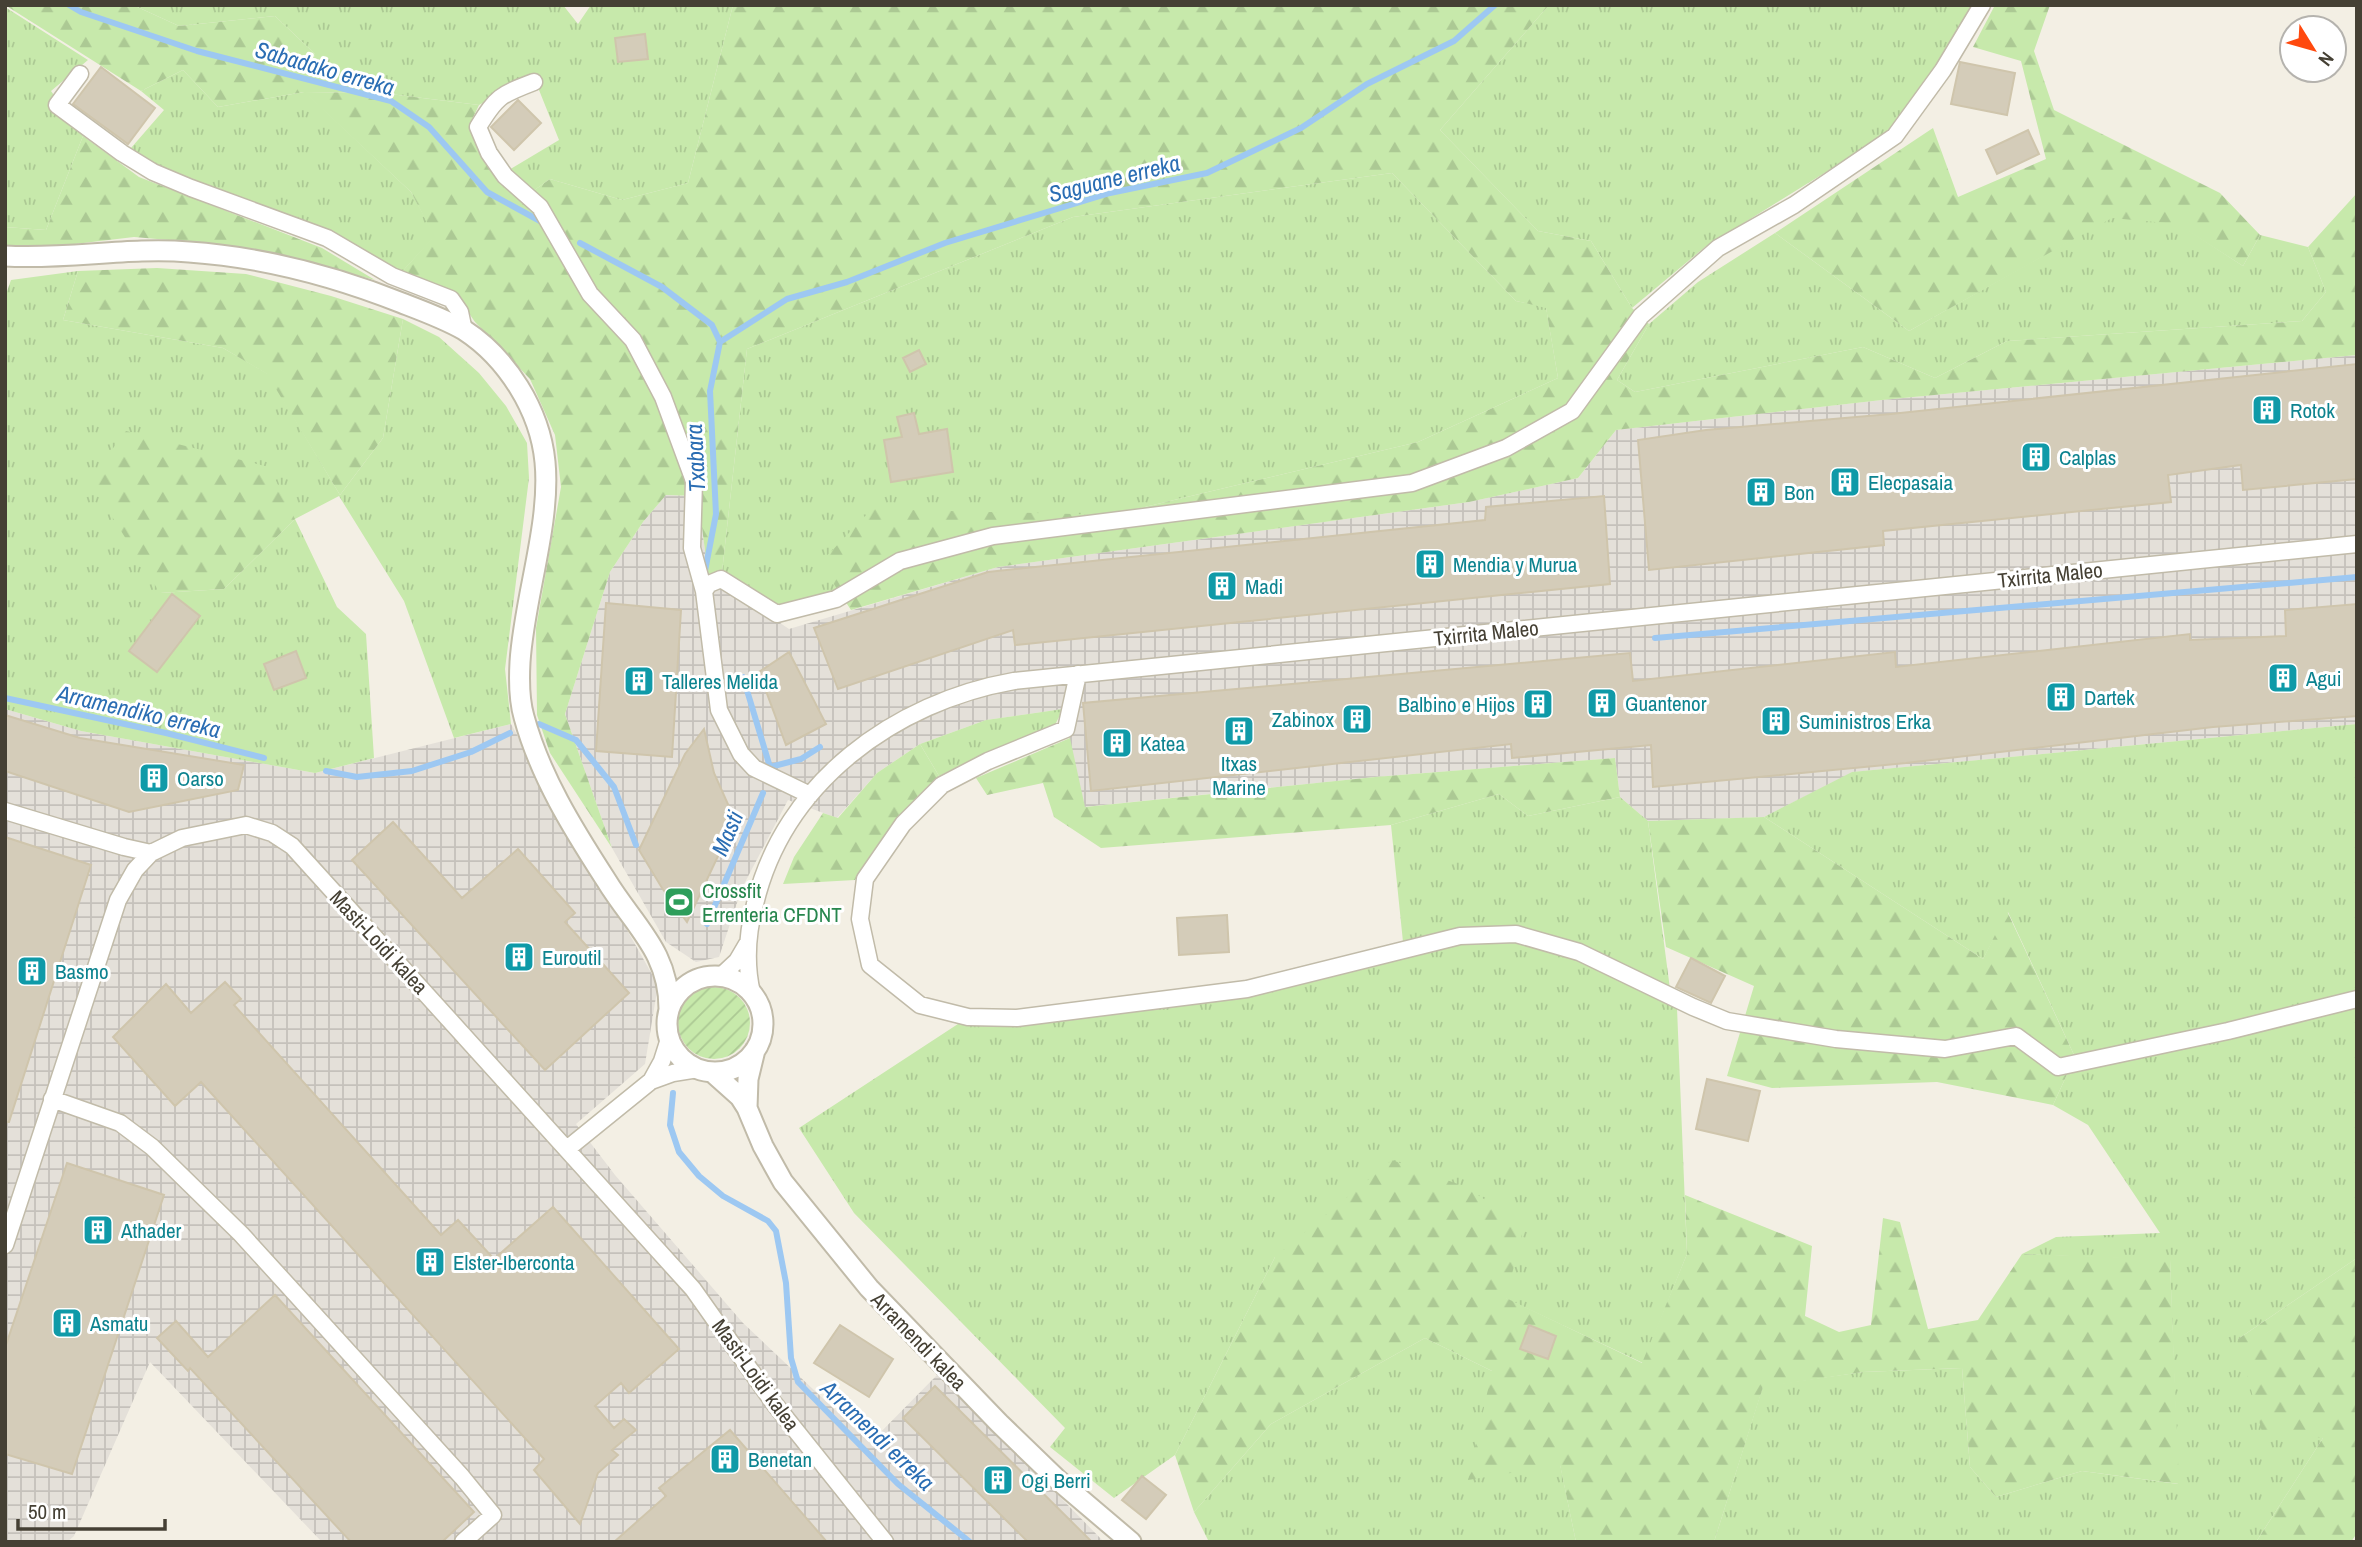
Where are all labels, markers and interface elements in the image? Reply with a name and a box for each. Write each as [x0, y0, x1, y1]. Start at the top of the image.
north arrow [2278, 14, 2348, 84]
water label: Sabadako erreka [252, 33, 398, 103]
text: N [2313, 47, 2340, 72]
water label: Saguane erreka [1045, 147, 1183, 209]
building icon: Rotok [2250, 393, 2284, 427]
place label: Rotok [2290, 396, 2335, 425]
water label: Txabara [678, 423, 712, 493]
building icon: Calplas [2019, 440, 2053, 474]
place label: Calplas [2059, 443, 2116, 472]
building icon: Elecpasaia [1828, 465, 1862, 499]
place label: Elecpasaia [1868, 468, 1954, 497]
building icon: Bon [1744, 475, 1778, 509]
place label: Bon [1784, 478, 1815, 507]
building icon: Mendia y Murua [1413, 547, 1447, 581]
place label: Mendia y Murua [1453, 550, 1578, 579]
street label: Txirrita Maleo [1996, 555, 2104, 595]
building icon: Madi [1205, 569, 1239, 603]
place label: Madi [1245, 572, 1283, 601]
street label: Txirrita Maleo [1432, 613, 1540, 653]
building icon: Agui [2266, 661, 2300, 695]
building icon: Talleres Melida [622, 664, 656, 698]
place label: Agui [2305, 664, 2341, 693]
place label: Talleres Melida [662, 667, 779, 696]
water label: Arramendiko erreka [53, 677, 224, 745]
building icon: Dartek [2044, 680, 2078, 714]
place label: Dartek [2084, 683, 2135, 712]
building icon: Guantenor [1585, 686, 1619, 720]
building icon: Balbino e Hijos [1521, 687, 1555, 721]
place label: Guantenor [1625, 689, 1707, 718]
place label: Balbino e Hijos [1398, 690, 1515, 719]
building icon: Zabinox [1340, 702, 1374, 736]
building icon: Suministros Erka [1759, 704, 1793, 738]
place label: Zabinox [1272, 705, 1334, 734]
place label: Suministros Erka [1799, 707, 1931, 736]
building icon: Itxas Marine [1222, 714, 1256, 748]
building icon: Katea [1100, 726, 1134, 760]
place label: Katea [1140, 729, 1185, 758]
place label: Itxas Marine [1212, 749, 1266, 802]
building icon: Oarso [137, 761, 171, 795]
place label: Oarso [177, 764, 224, 793]
water label: Masti [704, 805, 751, 860]
place label: Crossfit Errenteria CFDNT [702, 876, 842, 929]
street label: Masti-Loidi kalea [323, 884, 435, 1000]
sports icon: Crossfit Errenteria CFDNT [662, 885, 696, 919]
building icon: Euroutil [502, 940, 536, 974]
place label: Euroutil [542, 943, 601, 972]
building icon: Basmo [15, 954, 49, 988]
place label: Basmo [55, 957, 109, 986]
building icon: Athader [81, 1213, 115, 1247]
place label: Athader [120, 1216, 182, 1245]
building icon: Elster-Iberconta [413, 1245, 447, 1279]
place label: Elster-Iberconta [453, 1248, 575, 1277]
street label: Arramendi kalea [864, 1285, 974, 1397]
building icon: Asmatu [50, 1306, 84, 1340]
place label: Asmatu [89, 1309, 148, 1338]
street label: Masti-Loidi kalea [705, 1313, 807, 1437]
water label: Arramendi erreka [814, 1372, 942, 1497]
building icon: Benetan [708, 1442, 742, 1476]
place label: Benetan [748, 1445, 812, 1474]
building icon: Ogi Berri [981, 1463, 1015, 1497]
place label: Ogi Berri [1021, 1466, 1091, 1495]
scale bar [18, 1488, 164, 1532]
text: 50 m [28, 1497, 66, 1526]

